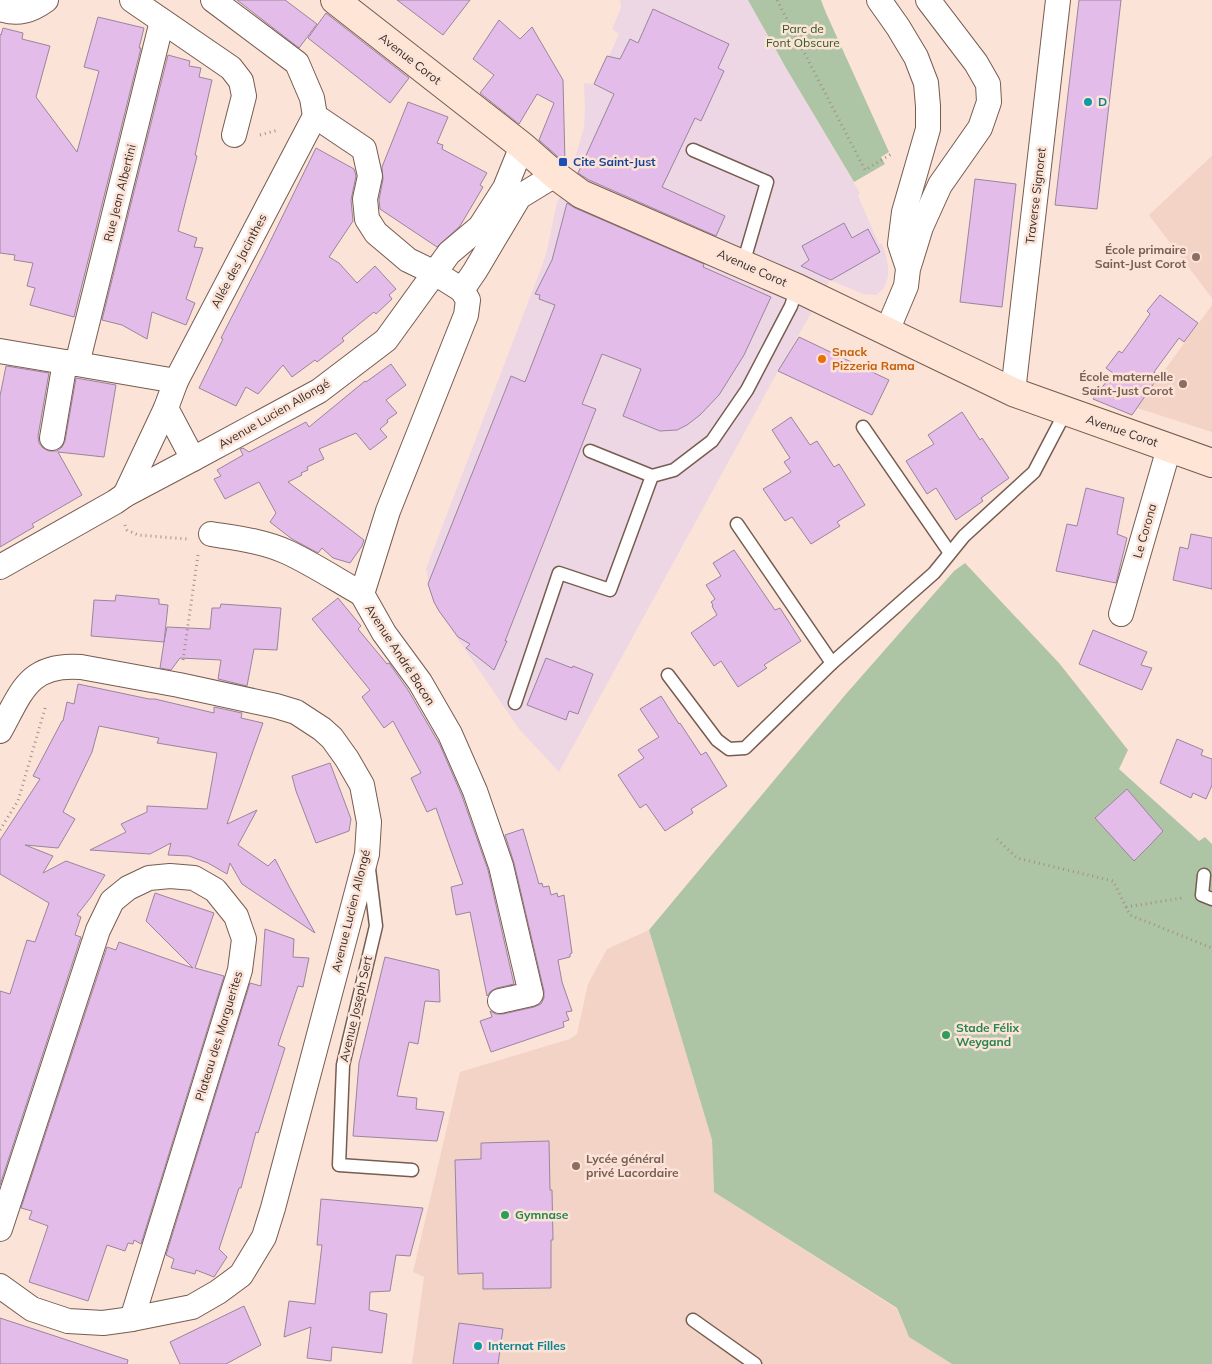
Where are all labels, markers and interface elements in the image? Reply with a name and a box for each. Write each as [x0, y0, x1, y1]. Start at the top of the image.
park label: Parc de Font Obscure [766, 21, 840, 50]
street label: Avenue Corot [376, 30, 444, 88]
place label: D [1098, 94, 1107, 109]
marker: D [1082, 96, 1094, 108]
street label: Rue Jean Albertini [100, 143, 139, 243]
street label: Traverse Signoret [1022, 147, 1049, 245]
place label: Cite Saint-Just [573, 154, 656, 169]
marker: Cite Saint-Just [557, 156, 569, 168]
street label: Allée des Jacinthes [207, 211, 270, 310]
place label: École primaire Saint-Just Corot [1095, 242, 1186, 271]
street label: Avenue Corot [715, 245, 789, 290]
marker: École primaire Saint-Just Corot [1190, 251, 1202, 263]
place label: Snack Pizzeria Rama [832, 344, 915, 373]
marker: Snack Pizzeria Rama [816, 353, 828, 365]
place label: École maternelle Saint-Just Corot [1079, 369, 1173, 398]
street label: Avenue Lucien Allongé [215, 376, 332, 452]
marker: École maternelle Saint-Just Corot [1177, 378, 1189, 390]
street label: Avenue Corot [1084, 411, 1160, 450]
street label: Le Corona [1130, 502, 1159, 560]
street label: Avenue André Bacon [362, 602, 439, 708]
street label: Avenue Lucien Allongé [328, 848, 373, 974]
street label: Avenue Joseph Sert [336, 954, 375, 1063]
street label: Plateau des Marguerites [192, 969, 245, 1103]
place label: Stade Félix Weygand [956, 1020, 1019, 1049]
marker: Stade Félix Weygand [940, 1029, 952, 1041]
place label: Lycée général privé Lacordaire [586, 1151, 679, 1180]
marker: Lycée général privé Lacordaire [570, 1160, 582, 1172]
place label: Gymnase [515, 1207, 569, 1222]
marker: Gymnase [499, 1209, 511, 1221]
place label: Internat Filles [488, 1338, 566, 1353]
marker: Internat Filles [472, 1340, 484, 1352]

